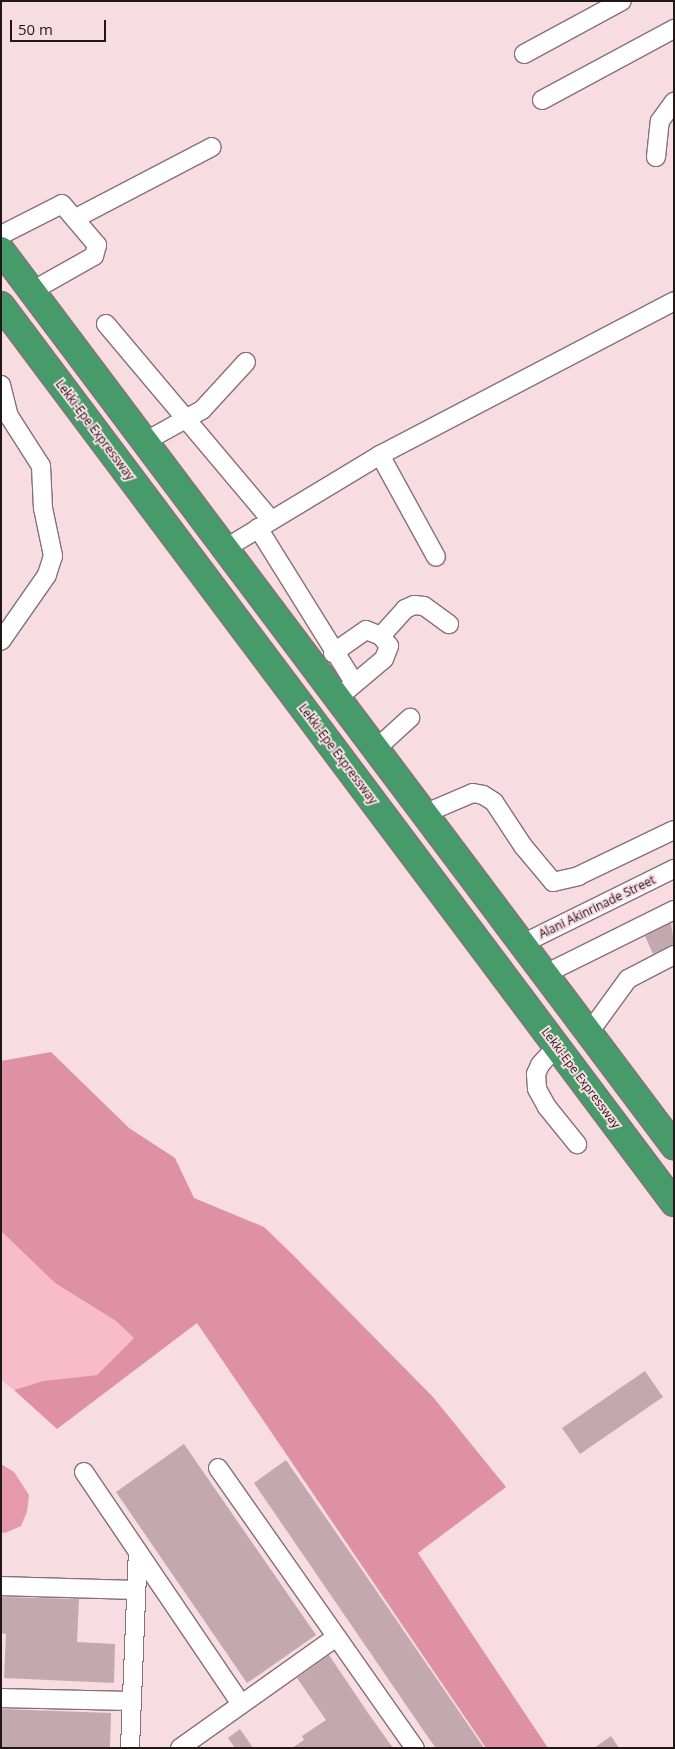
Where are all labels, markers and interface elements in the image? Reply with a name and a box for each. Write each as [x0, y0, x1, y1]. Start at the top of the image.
scale bar [12, 10, 109, 42]
text: 50 m [18, 19, 53, 39]
street label: Lekki-Epe Expressway [53, 377, 137, 483]
street label: Lekki-Epe Expressway [296, 701, 380, 807]
street label: Alani Akinrinade Street [536, 873, 658, 941]
street label: Lekki-Epe Expressway [539, 1025, 623, 1131]

